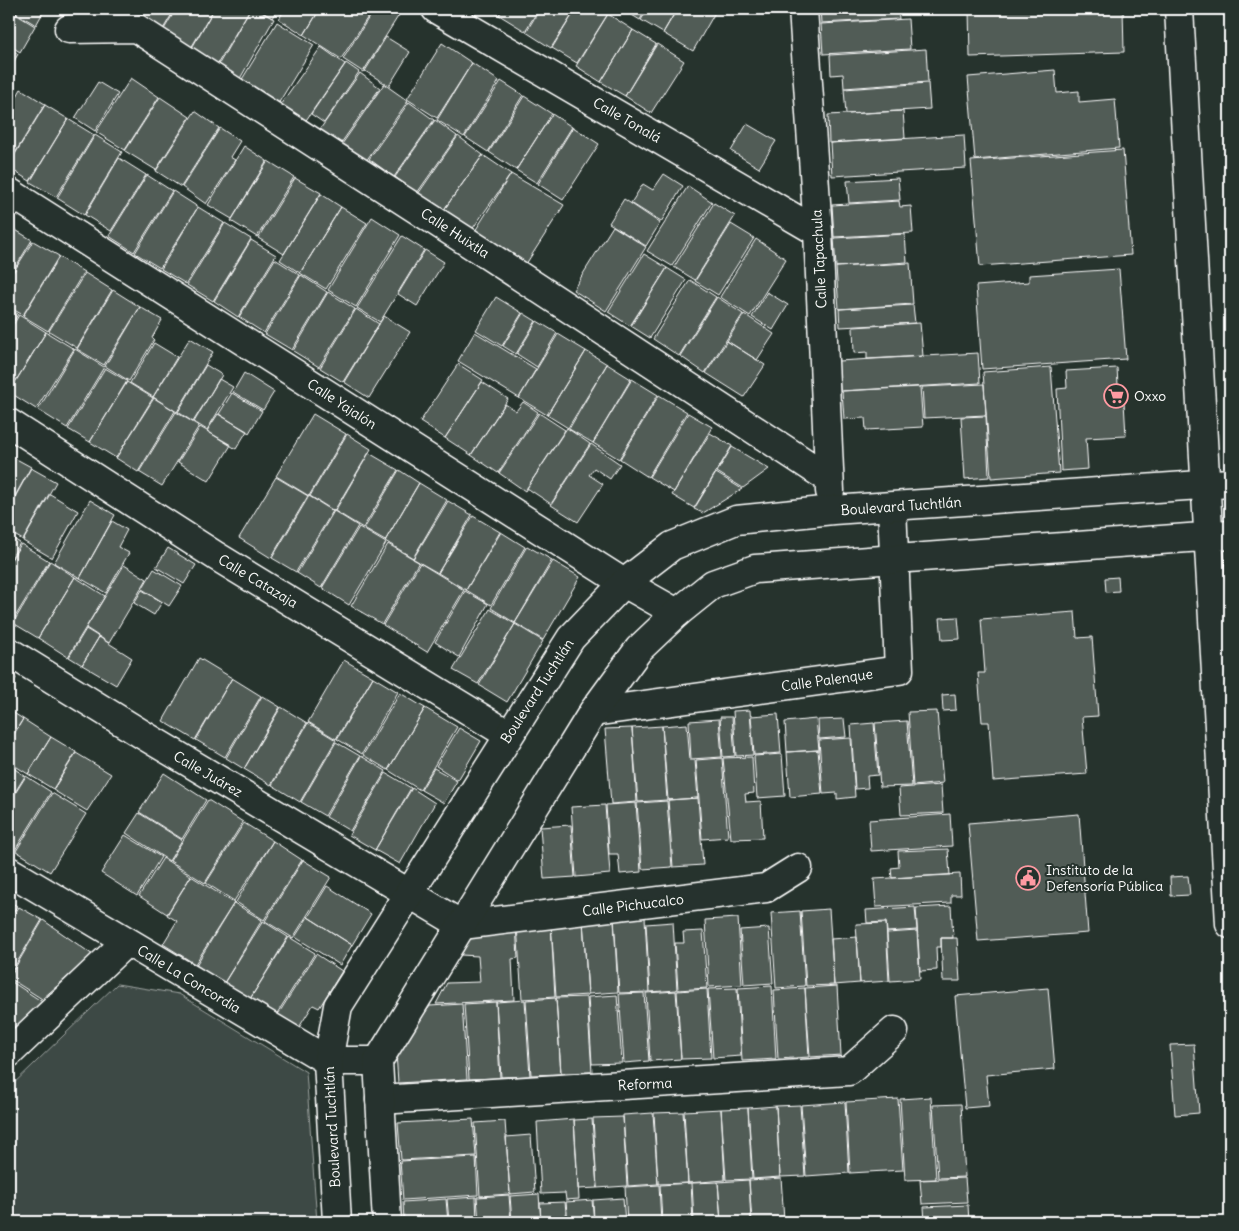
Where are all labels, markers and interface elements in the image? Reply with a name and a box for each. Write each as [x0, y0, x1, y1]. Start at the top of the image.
street label: Calle Tonalá [590, 93, 664, 147]
street label: Calle Huixtla [417, 204, 493, 262]
street label: Calle Tapachula [807, 209, 831, 309]
street label: Calle Yajalón [304, 375, 380, 433]
supermarket icon: Oxxo [1103, 383, 1129, 409]
place label: Oxxo [1134, 387, 1166, 405]
street label: Boulevard Tuchtlán [840, 493, 962, 519]
street label: Calle Catazaja [215, 550, 301, 612]
street label: Boulevard Tuchtlán [496, 635, 578, 747]
street label: Calle Palenque [780, 665, 874, 695]
street label: Calle Juárez [170, 747, 246, 801]
place label: Instituto de la Defensoría Pública [1046, 861, 1163, 895]
public building icon: Instituto de la Defensoría Pública [1015, 865, 1041, 891]
street label: Calle Pichucalco [581, 890, 685, 920]
street label: Calle La Concordia [134, 941, 244, 1017]
street label: Boulevard Tuchtlán [320, 1066, 344, 1188]
street label: Reforma [617, 1074, 673, 1094]

